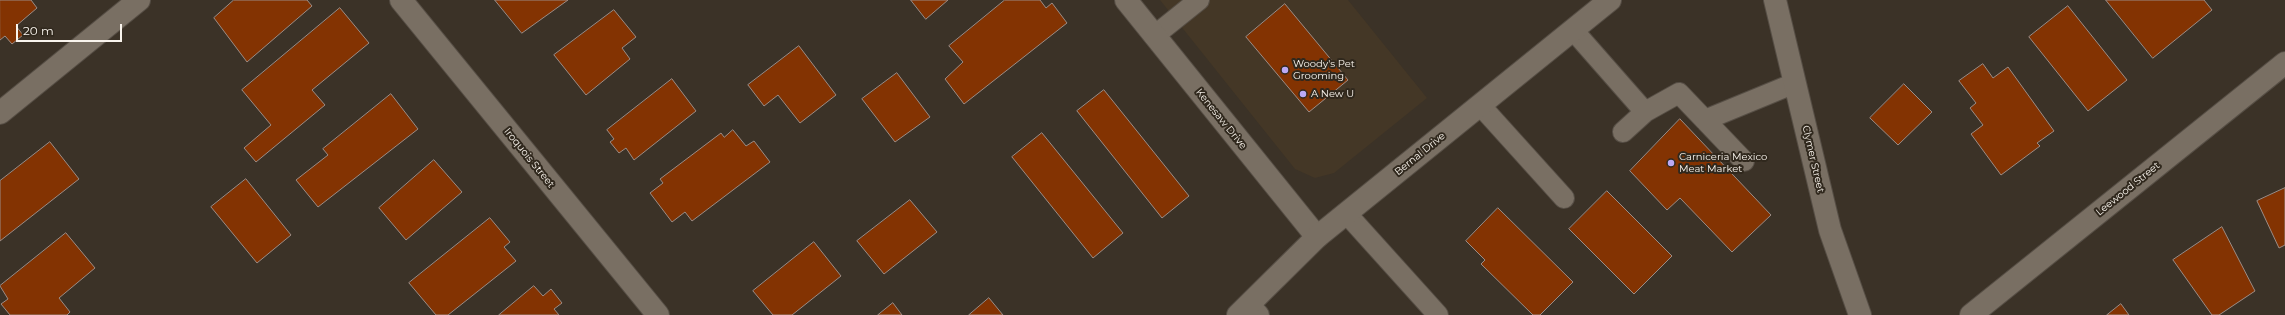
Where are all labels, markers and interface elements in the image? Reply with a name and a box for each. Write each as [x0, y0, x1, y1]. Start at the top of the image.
scale bar [18, 16, 124, 42]
text: 20 m [23, 23, 54, 38]
place label: Woody's Pet Grooming [1293, 58, 1355, 82]
marker: Woody's Pet Grooming [1280, 65, 1290, 75]
street label: Kenesaw Drive [1193, 86, 1249, 152]
place label: A New U [1311, 88, 1354, 100]
marker: A New U [1298, 89, 1308, 99]
street label: Clymer Street [1799, 124, 1827, 194]
street label: Iroquois Street [501, 126, 557, 190]
street label: Bernal Drive [1392, 130, 1448, 178]
place label: Carniceria Mexico Meat Market [1679, 151, 1767, 174]
marker: Carniceria Mexico Meat Market [1666, 158, 1676, 168]
street label: Leewood Street [2094, 160, 2162, 218]

